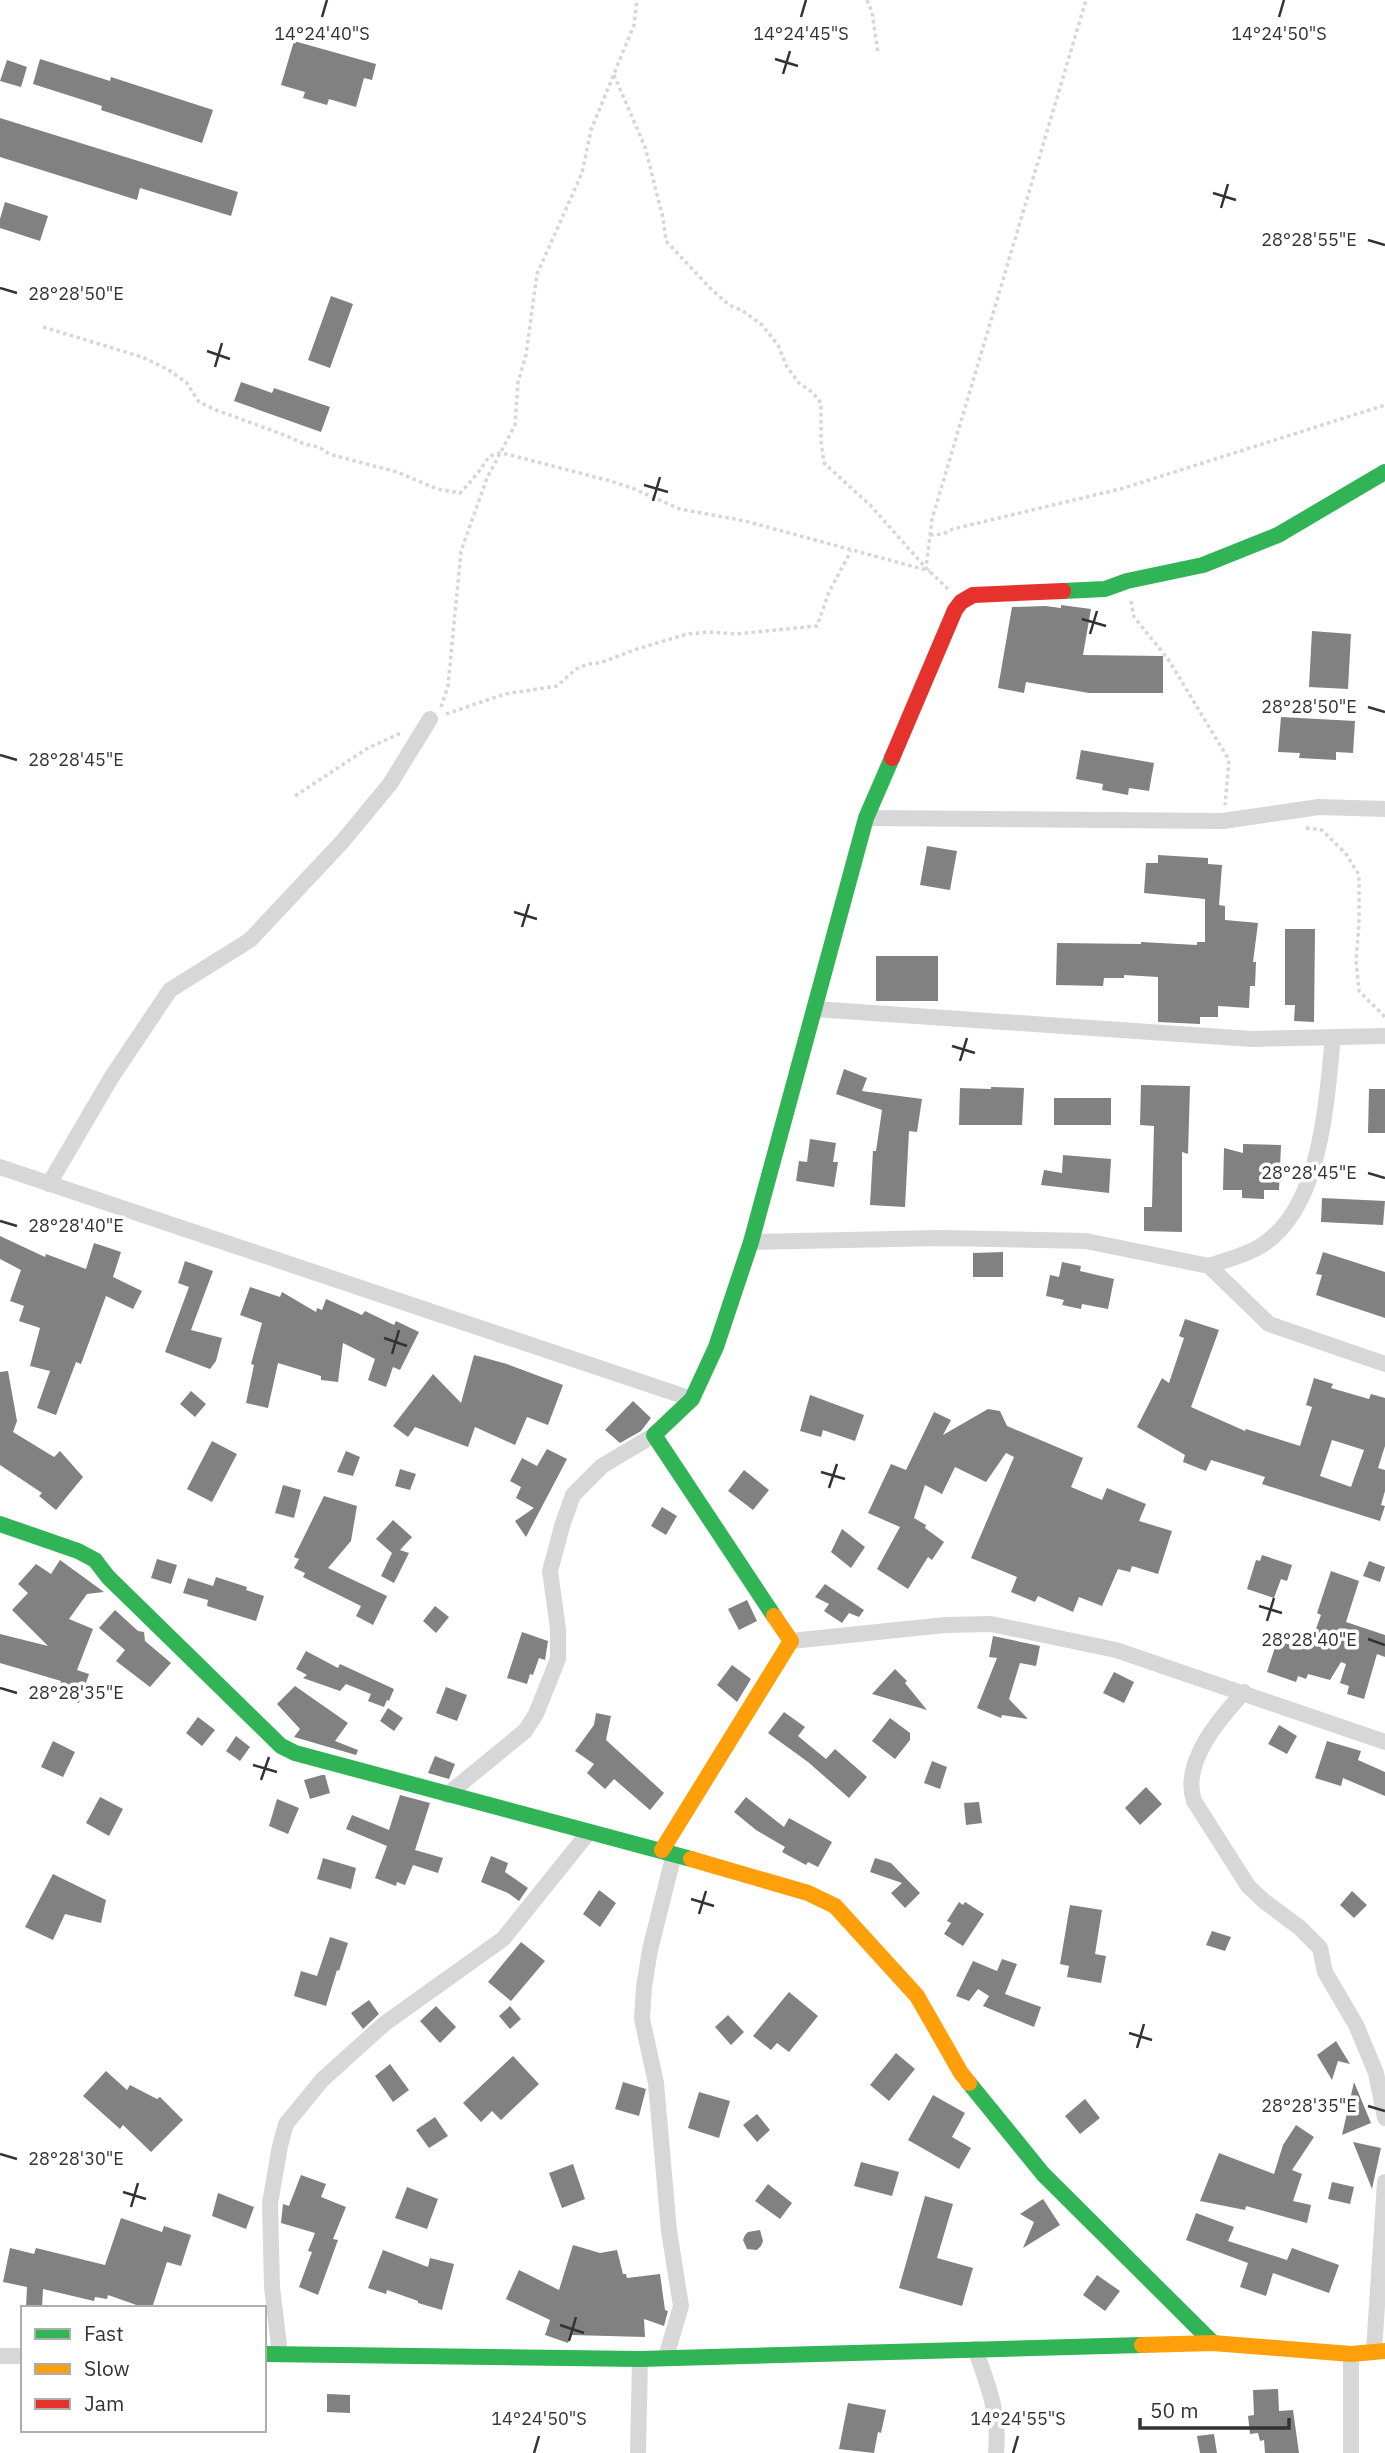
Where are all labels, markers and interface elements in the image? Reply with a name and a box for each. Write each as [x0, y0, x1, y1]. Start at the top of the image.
text: 14°24'40"S [274, 22, 370, 45]
text: 14°24'45"S [753, 22, 849, 45]
text: 14°24'50"S [1231, 22, 1327, 45]
text: 28°28'55"E [1261, 228, 1357, 251]
text: 28°28'50"E [28, 282, 124, 305]
text: 28°28'50"E [1261, 695, 1357, 718]
text: 28°28'45"E [28, 748, 124, 771]
text: 28°28'45"E [1261, 1161, 1357, 1184]
text: 28°28'40"E [28, 1214, 124, 1237]
text: 28°28'40"E [1261, 1628, 1357, 1651]
text: 28°28'35"E [28, 1681, 124, 1704]
text: 28°28'35"E [1261, 2094, 1357, 2117]
text: 28°28'30"E [28, 2147, 124, 2170]
legend [21, 2306, 266, 2432]
text: Fast [84, 2319, 124, 2347]
text: Slow [84, 2354, 130, 2382]
scale bar [1140, 2386, 1289, 2430]
text: Jam [84, 2389, 124, 2417]
text: 50 m [1150, 2396, 1199, 2424]
text: 14°24'50"S [491, 2407, 587, 2430]
text: 14°24'55"S [970, 2407, 1066, 2430]

